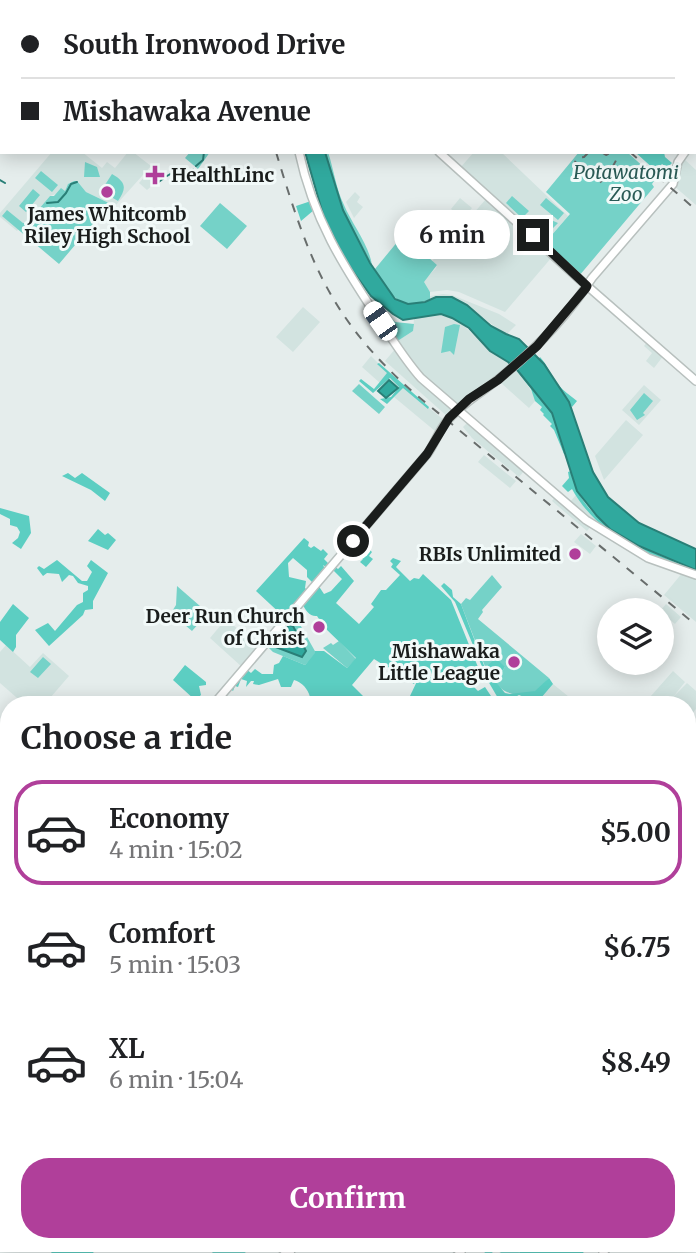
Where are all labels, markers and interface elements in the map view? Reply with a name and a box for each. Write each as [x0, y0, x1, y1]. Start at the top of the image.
text: South Ironwood Drive [63, 28, 345, 61]
text: Mishawaka Avenue [63, 95, 311, 128]
park label: Potawatomi Zoo [573, 160, 679, 206]
place label: HealthLinc [171, 163, 274, 187]
marker: HealthLinc [145, 165, 165, 185]
marker: James Whitcomb Riley High School [99, 184, 115, 200]
place label: James Whitcomb Riley High School [24, 202, 190, 248]
callout: 6 min [393, 210, 508, 260]
route end [517, 219, 549, 251]
text: 6 min [419, 220, 485, 249]
car [360, 298, 401, 344]
route start [337, 525, 369, 557]
place label: RBIs Unlimited [419, 542, 561, 566]
marker: RBIs Unlimited [567, 546, 583, 562]
map controls [597, 598, 674, 675]
button: layers [597, 598, 674, 675]
place label: Deer Run Church of Christ [146, 604, 305, 650]
marker: Deer Run Church of Christ [311, 619, 327, 635]
place label: Mishawaka Little League [378, 639, 500, 685]
marker: Mishawaka Little League [506, 654, 522, 670]
text: Choose a ride [21, 718, 232, 758]
icon: car [25, 801, 88, 864]
text: Economy [109, 802, 229, 835]
text: $5.00 [600, 816, 671, 849]
text: 4 min · 15:02 [109, 835, 243, 864]
icon: car [25, 916, 88, 979]
text: Comfort [109, 917, 215, 950]
text: $6.75 [603, 931, 671, 964]
text: 5 min · 15:03 [109, 950, 241, 979]
icon: car [25, 1031, 88, 1094]
text: XL [109, 1032, 145, 1065]
text: $8.49 [600, 1046, 671, 1079]
text: 6 min · 15:04 [109, 1065, 243, 1094]
button: Confirm [21, 1158, 675, 1238]

